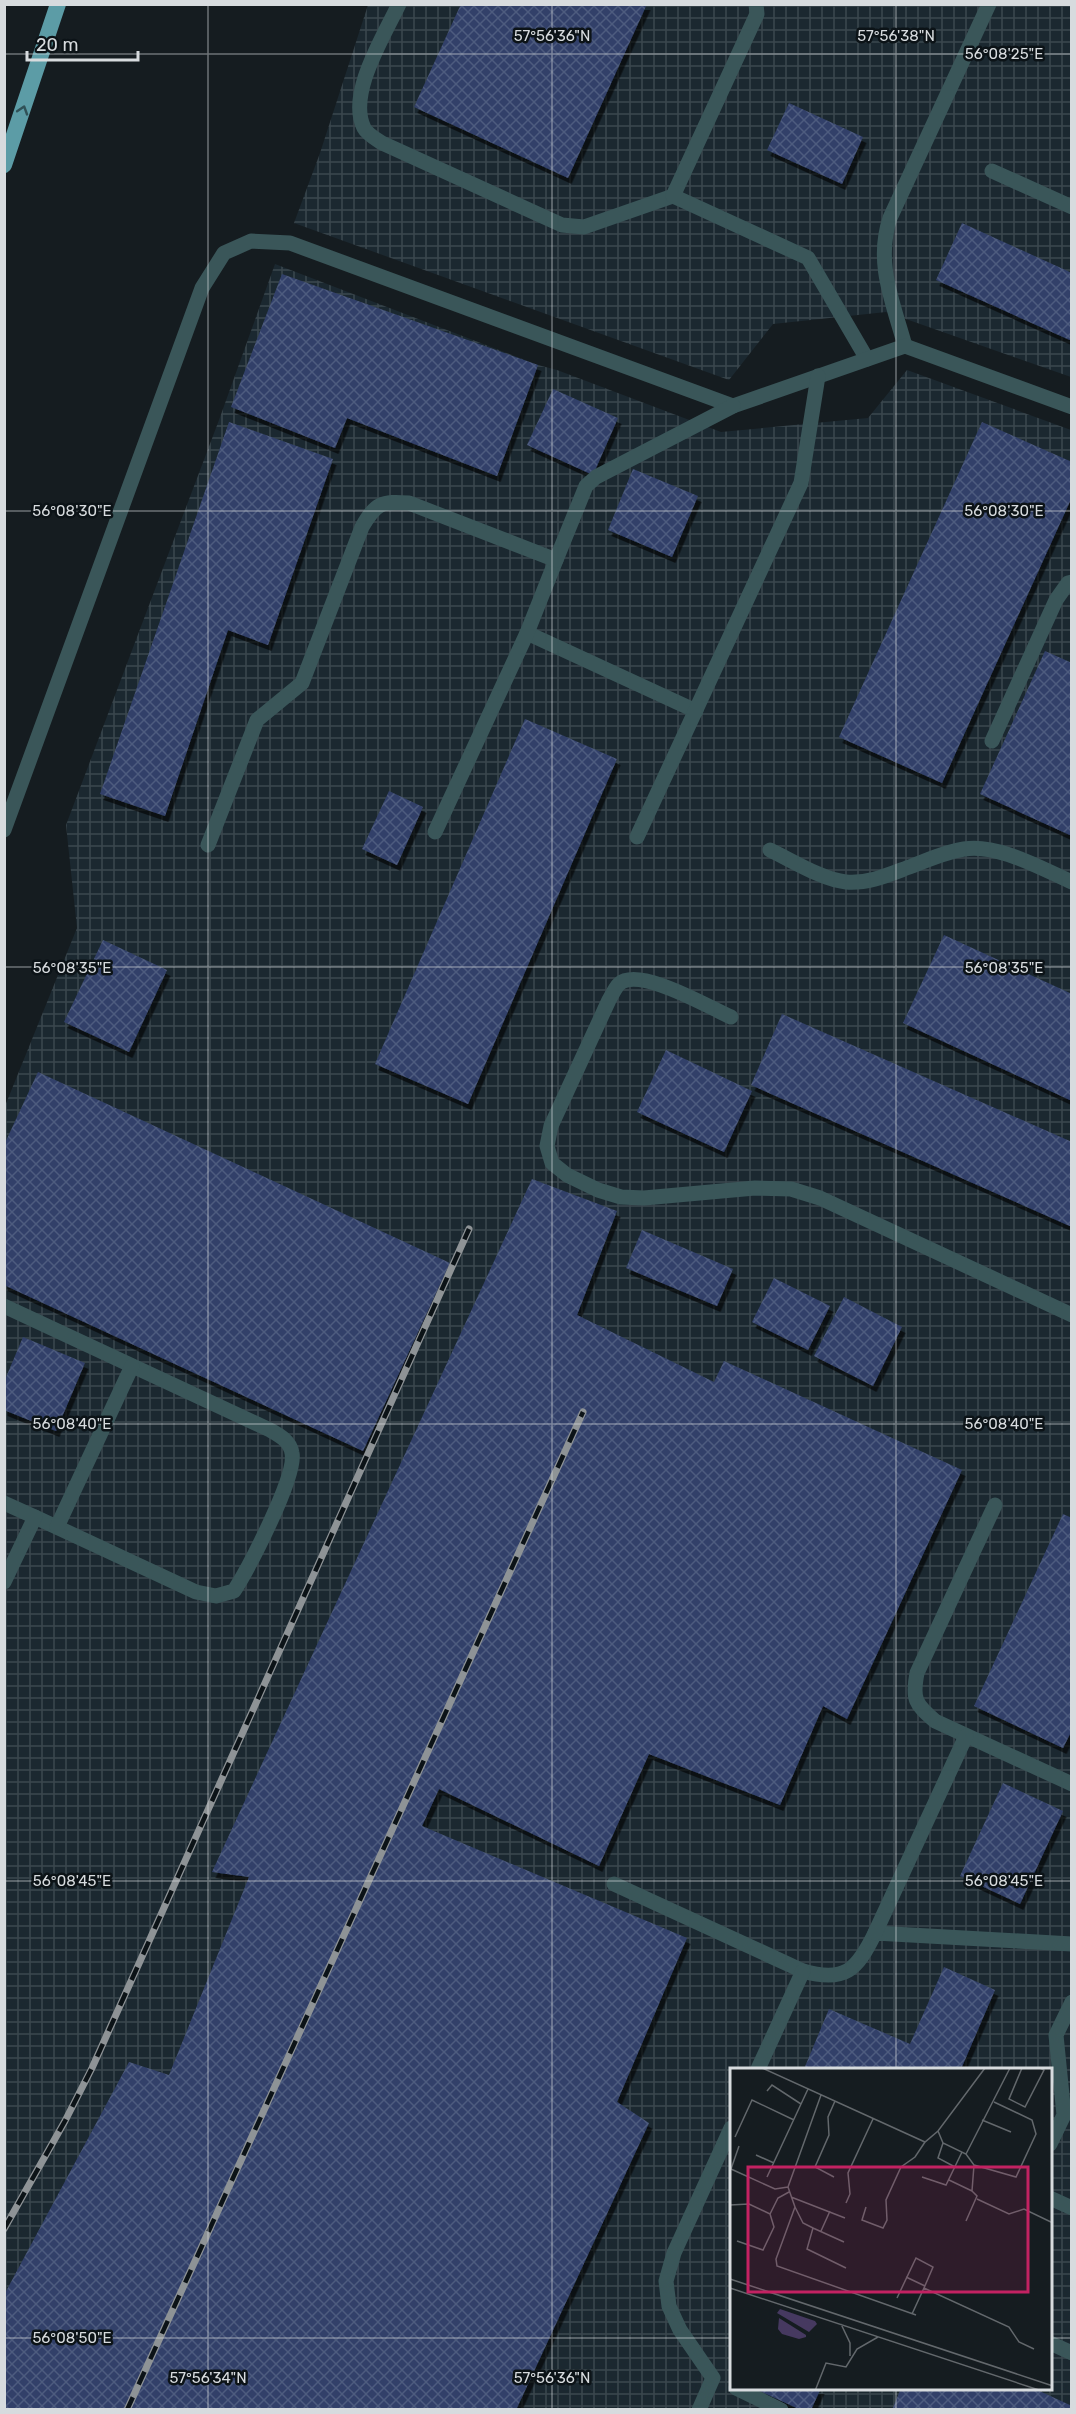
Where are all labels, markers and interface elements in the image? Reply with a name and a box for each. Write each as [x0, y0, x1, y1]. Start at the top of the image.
scale bar [27, 24, 138, 62]
text: 57°56'36"N [514, 27, 590, 45]
text: 57°56'38"N [857, 27, 935, 45]
text: 20 m [36, 34, 78, 56]
text: 56°08'25"E [965, 45, 1043, 63]
one-way arrow [16, 105, 28, 116]
text: 56°08'30"E [32, 502, 112, 520]
text: 56°08'30"E [964, 502, 1044, 520]
text: 56°08'35"E [33, 959, 111, 977]
text: 56°08'35"E [965, 959, 1043, 977]
text: 56°08'40"E [33, 1415, 111, 1433]
text: 56°08'40"E [965, 1415, 1043, 1433]
text: 56°08'45"E [33, 1872, 111, 1890]
text: 56°08'45"E [965, 1872, 1043, 1890]
inset map [730, 2068, 1052, 2390]
text: 56°08'50"E [32, 2329, 112, 2347]
text: 57°56'34"N [169, 2369, 247, 2387]
text: 57°56'36"N [514, 2369, 590, 2387]

